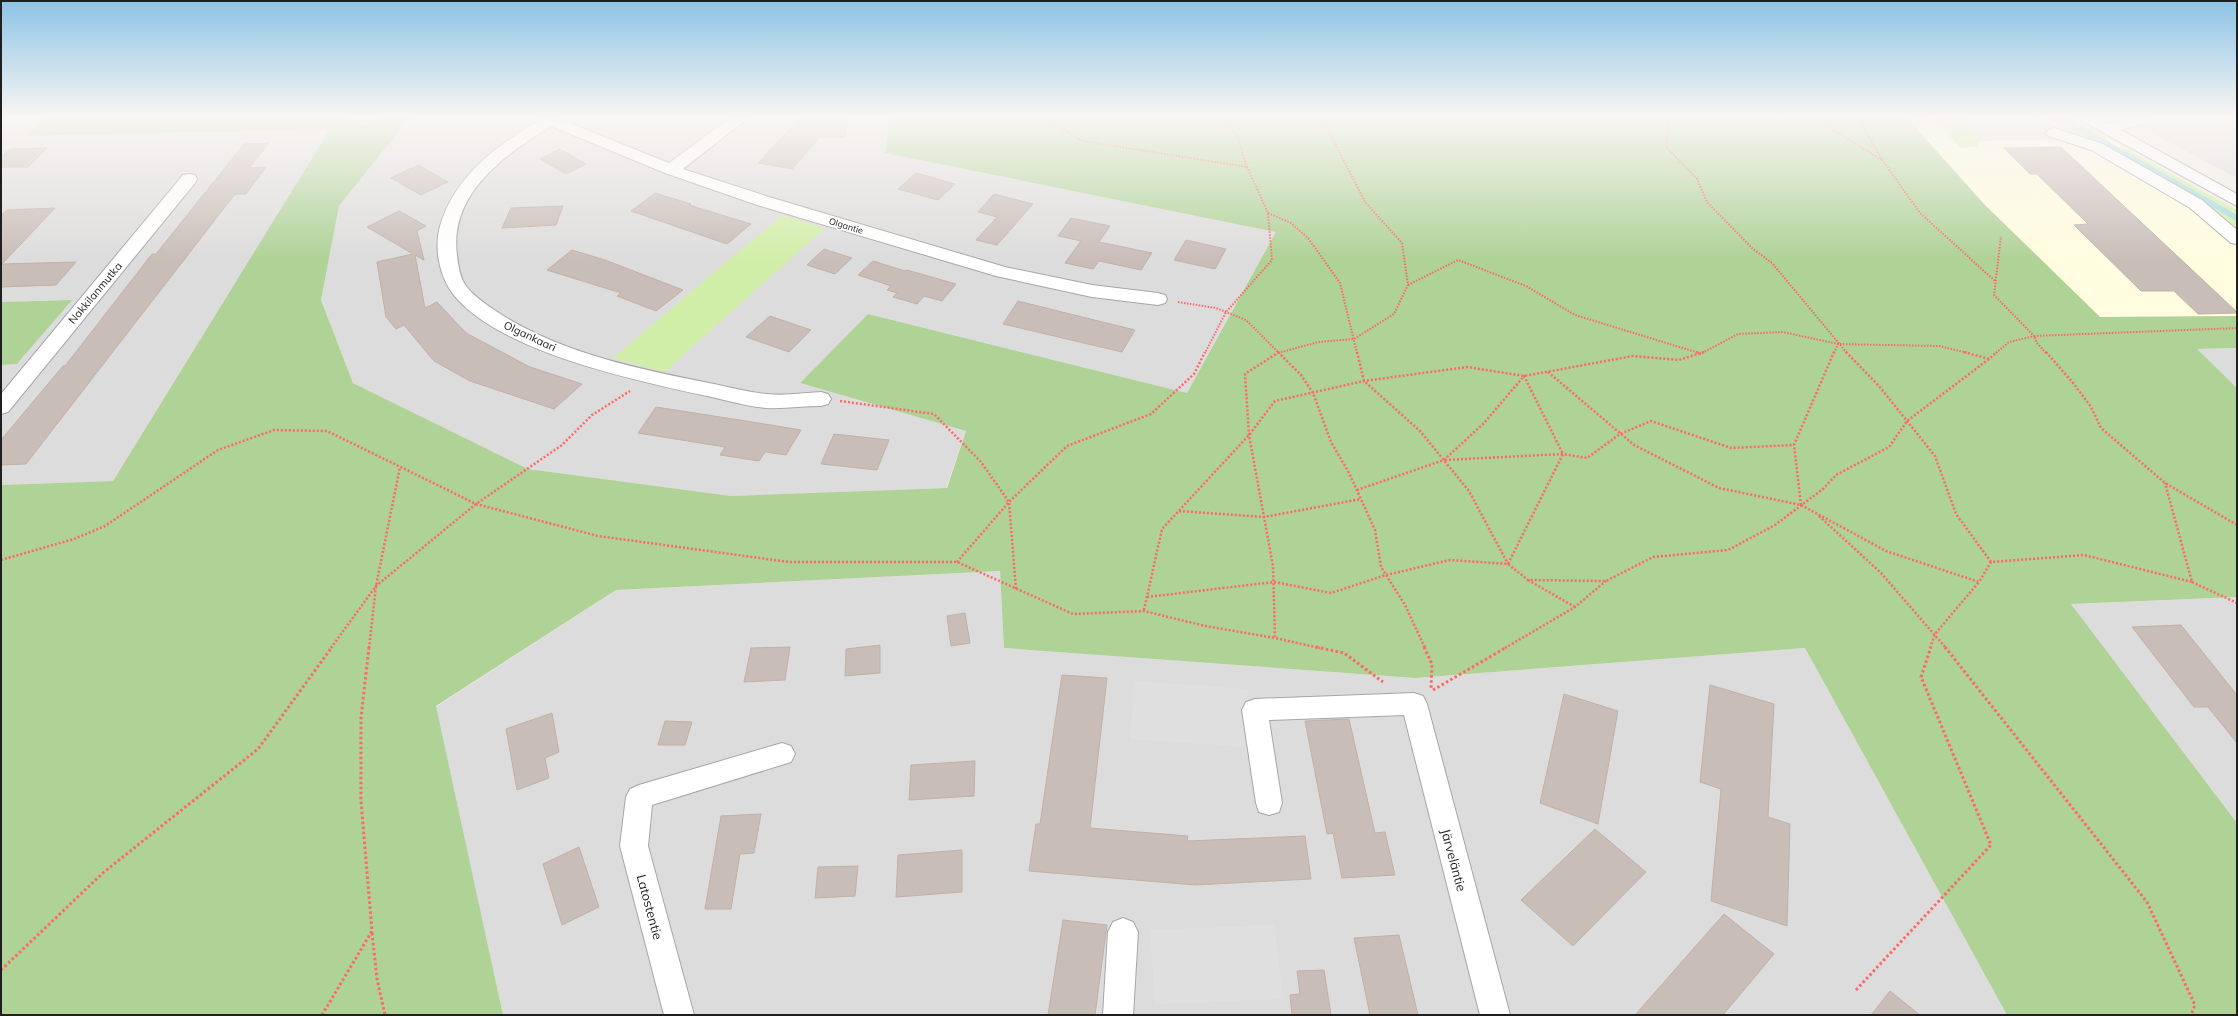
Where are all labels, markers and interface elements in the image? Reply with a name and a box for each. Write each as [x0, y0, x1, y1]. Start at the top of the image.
street label: Olgantie [828, 215, 865, 236]
street label: Nakkilanmutka [65, 259, 125, 327]
street label: Olgankaari [502, 318, 558, 354]
street label: Järveläntie [1438, 827, 1470, 893]
street label: Latostentie [634, 873, 666, 941]

